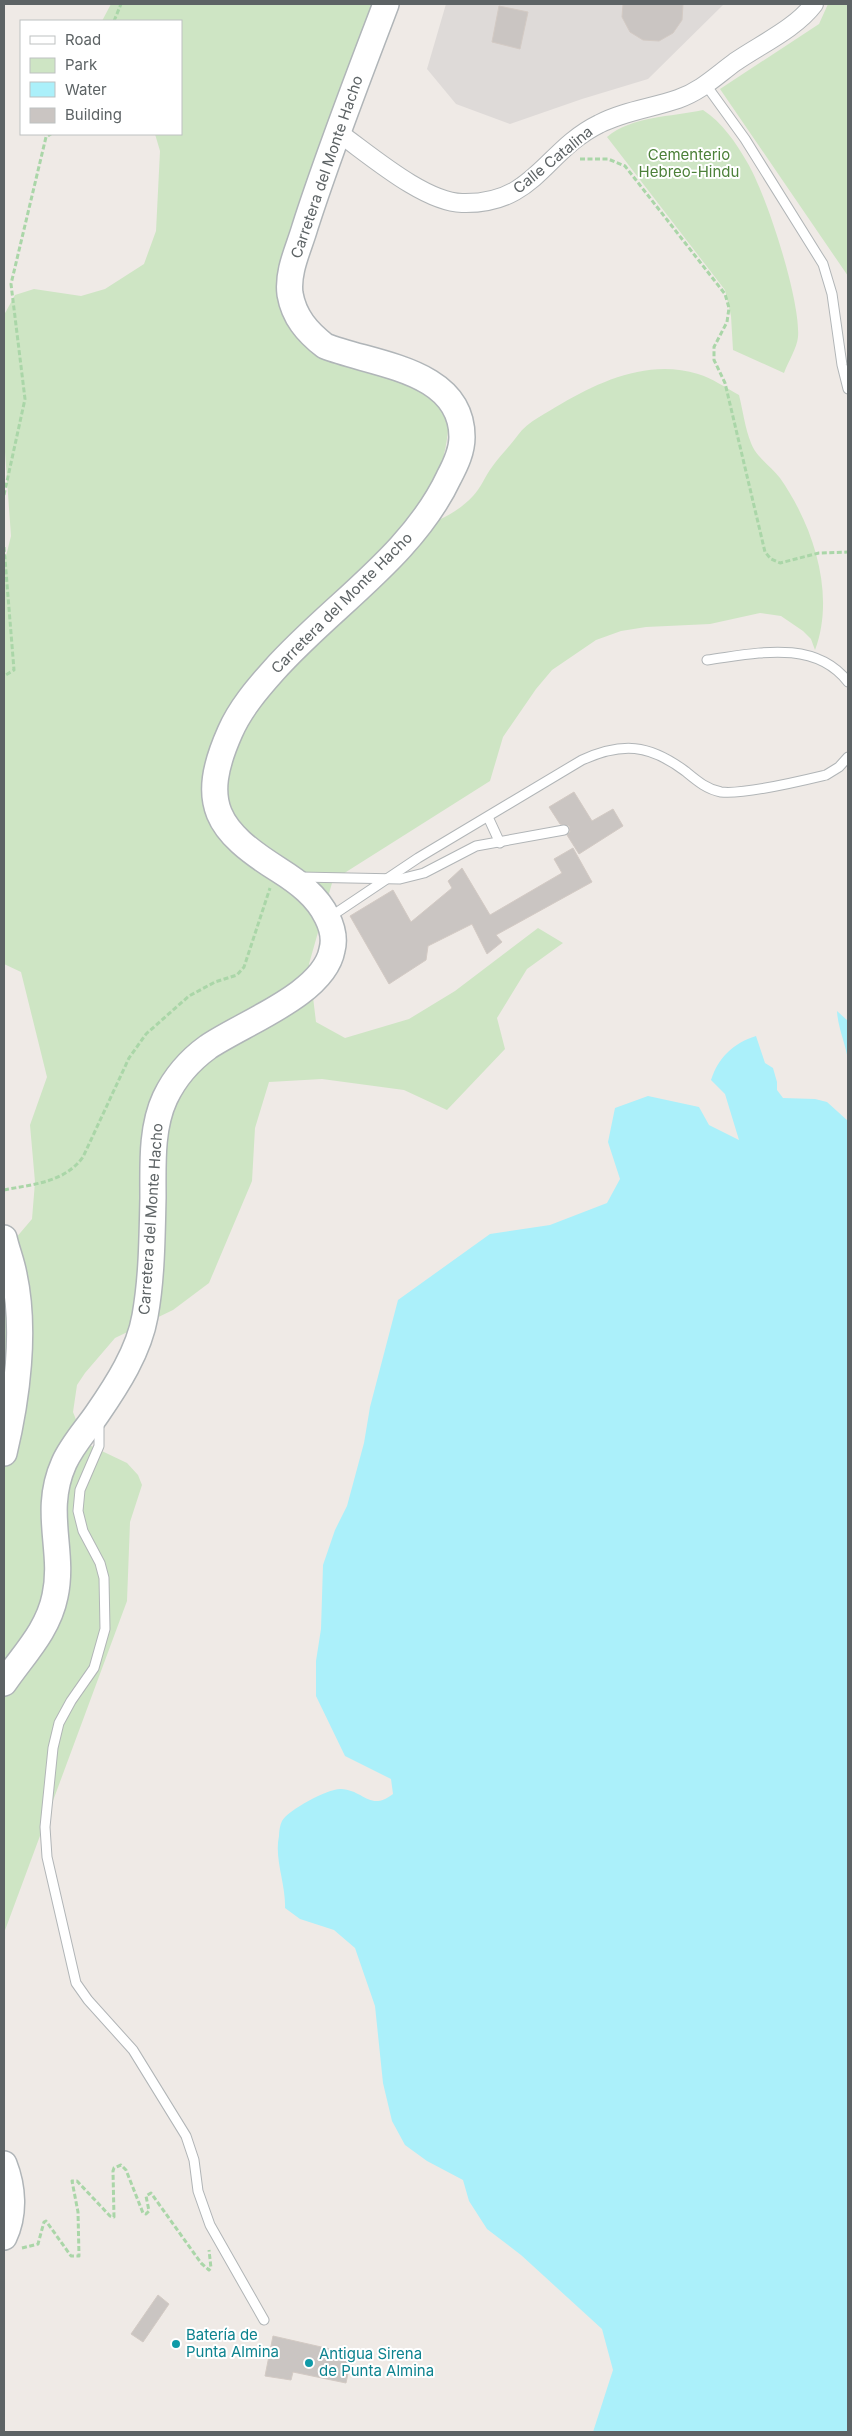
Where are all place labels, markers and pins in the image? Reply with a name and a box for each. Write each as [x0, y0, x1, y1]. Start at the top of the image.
place label: Batería de Punta Almina [186, 2325, 279, 2361]
marker: Batería de Punta Almina [170, 2338, 182, 2350]
place label: Antigua Sirena de Punta Almina [319, 2344, 434, 2380]
marker: Antigua Sirena de Punta Almina [303, 2357, 315, 2369]

